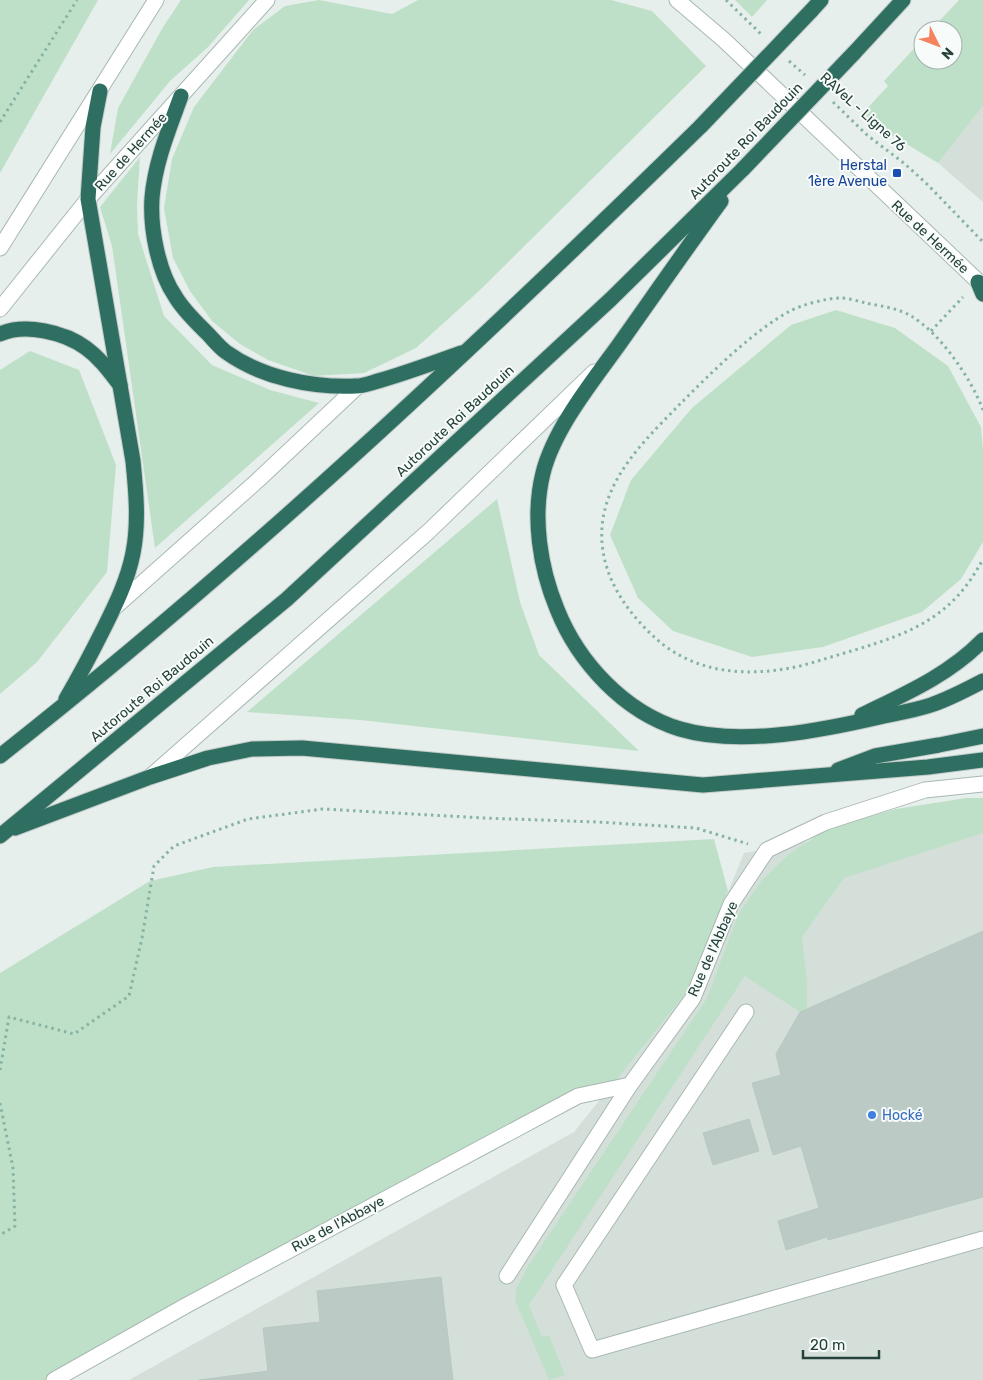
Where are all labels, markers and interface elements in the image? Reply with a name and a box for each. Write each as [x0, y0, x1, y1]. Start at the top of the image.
north arrow [913, 20, 963, 70]
text: N [938, 44, 957, 63]
street label: RAVeL - Ligne 76 [816, 69, 910, 155]
street label: Autoroute Roi Baudouin [686, 79, 806, 203]
street label: Rue de Hermée [91, 109, 171, 195]
place label: Herstal 1ère Avenue [808, 157, 887, 190]
marker: Herstal 1ère Avenue [891, 167, 903, 179]
street label: Rue de Hermée [888, 197, 972, 277]
street label: Autoroute Roi Baudouin [392, 362, 518, 480]
street label: Autoroute Roi Baudouin [87, 632, 217, 746]
street label: Rue de l'Abbaye [684, 898, 742, 999]
place label: Hocké [882, 1107, 923, 1124]
marker: Hocké [866, 1109, 878, 1121]
street label: Rue de l'Abbaye [289, 1192, 388, 1256]
scale bar [803, 1328, 879, 1360]
text: 20 m [810, 1336, 845, 1354]

